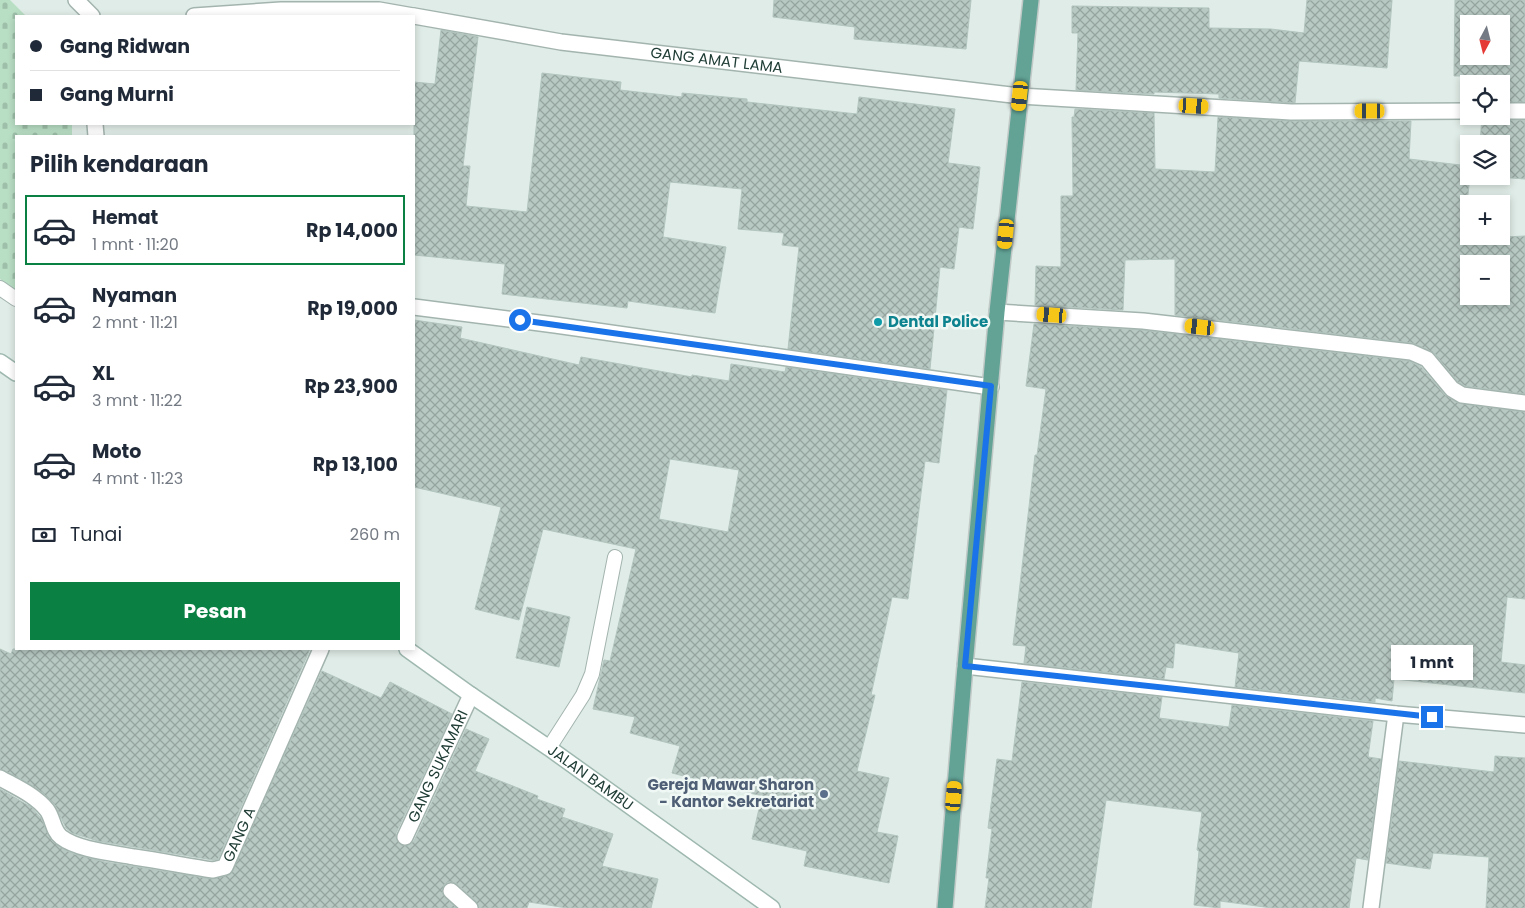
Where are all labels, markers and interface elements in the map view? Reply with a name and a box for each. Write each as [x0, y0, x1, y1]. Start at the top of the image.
north arrow [1460, 15, 1510, 65]
map controls [1460, 15, 1510, 305]
text: Gang Ridwan [60, 33, 190, 60]
street label: GANG AMAT LAMA [649, 42, 784, 78]
button: locate [1460, 75, 1510, 125]
car [1010, 80, 1029, 112]
text: Gang Murni [60, 81, 174, 108]
car [1178, 98, 1209, 114]
car [1355, 104, 1385, 119]
button: layers [1460, 135, 1510, 185]
text: Pilih kendaraan [30, 149, 209, 180]
button: + [1460, 195, 1510, 245]
text: Hemat [92, 204, 158, 231]
icon: car [32, 208, 77, 253]
text: Rp 14,000 [306, 217, 398, 244]
car [996, 218, 1015, 250]
text: 1 mnt · 11:20 [92, 233, 179, 256]
button: − [1460, 255, 1510, 305]
text: Nyaman [92, 282, 177, 309]
icon: car [32, 286, 77, 331]
text: Rp 19,000 [307, 295, 398, 322]
car [1036, 306, 1067, 324]
route start [509, 309, 531, 331]
text: 2 mnt · 11:21 [92, 311, 178, 334]
place label: Dental Police [888, 311, 988, 332]
marker: Dental Police [872, 316, 884, 328]
car [1184, 318, 1215, 336]
text: XL [92, 360, 115, 387]
icon: car [32, 364, 77, 409]
text: Rp 23,900 [304, 373, 398, 400]
text: 3 mnt · 11:22 [92, 389, 182, 412]
text: Moto [92, 438, 141, 465]
icon: car [32, 442, 77, 487]
text: Rp 13,100 [313, 451, 398, 478]
text: 4 mnt · 11:23 [92, 467, 183, 490]
icon: cash [30, 521, 58, 549]
text: Tunai [70, 521, 122, 548]
text: 260 m [350, 523, 400, 546]
button: Pesan [30, 582, 400, 640]
callout: 1 mnt [1391, 644, 1473, 680]
text: 1 mnt [1410, 651, 1454, 674]
street label: GANG SUKAMARI [402, 706, 473, 826]
route end [1421, 706, 1443, 728]
street label: JALAN BAMBU [544, 739, 638, 815]
place label: Gereja Mawar Sharon - Kantor Sekretariat [648, 774, 814, 812]
car [945, 780, 962, 812]
marker: Gereja Mawar Sharon - Kantor Sekretariat [818, 788, 830, 800]
street label: GANG A [217, 804, 260, 865]

